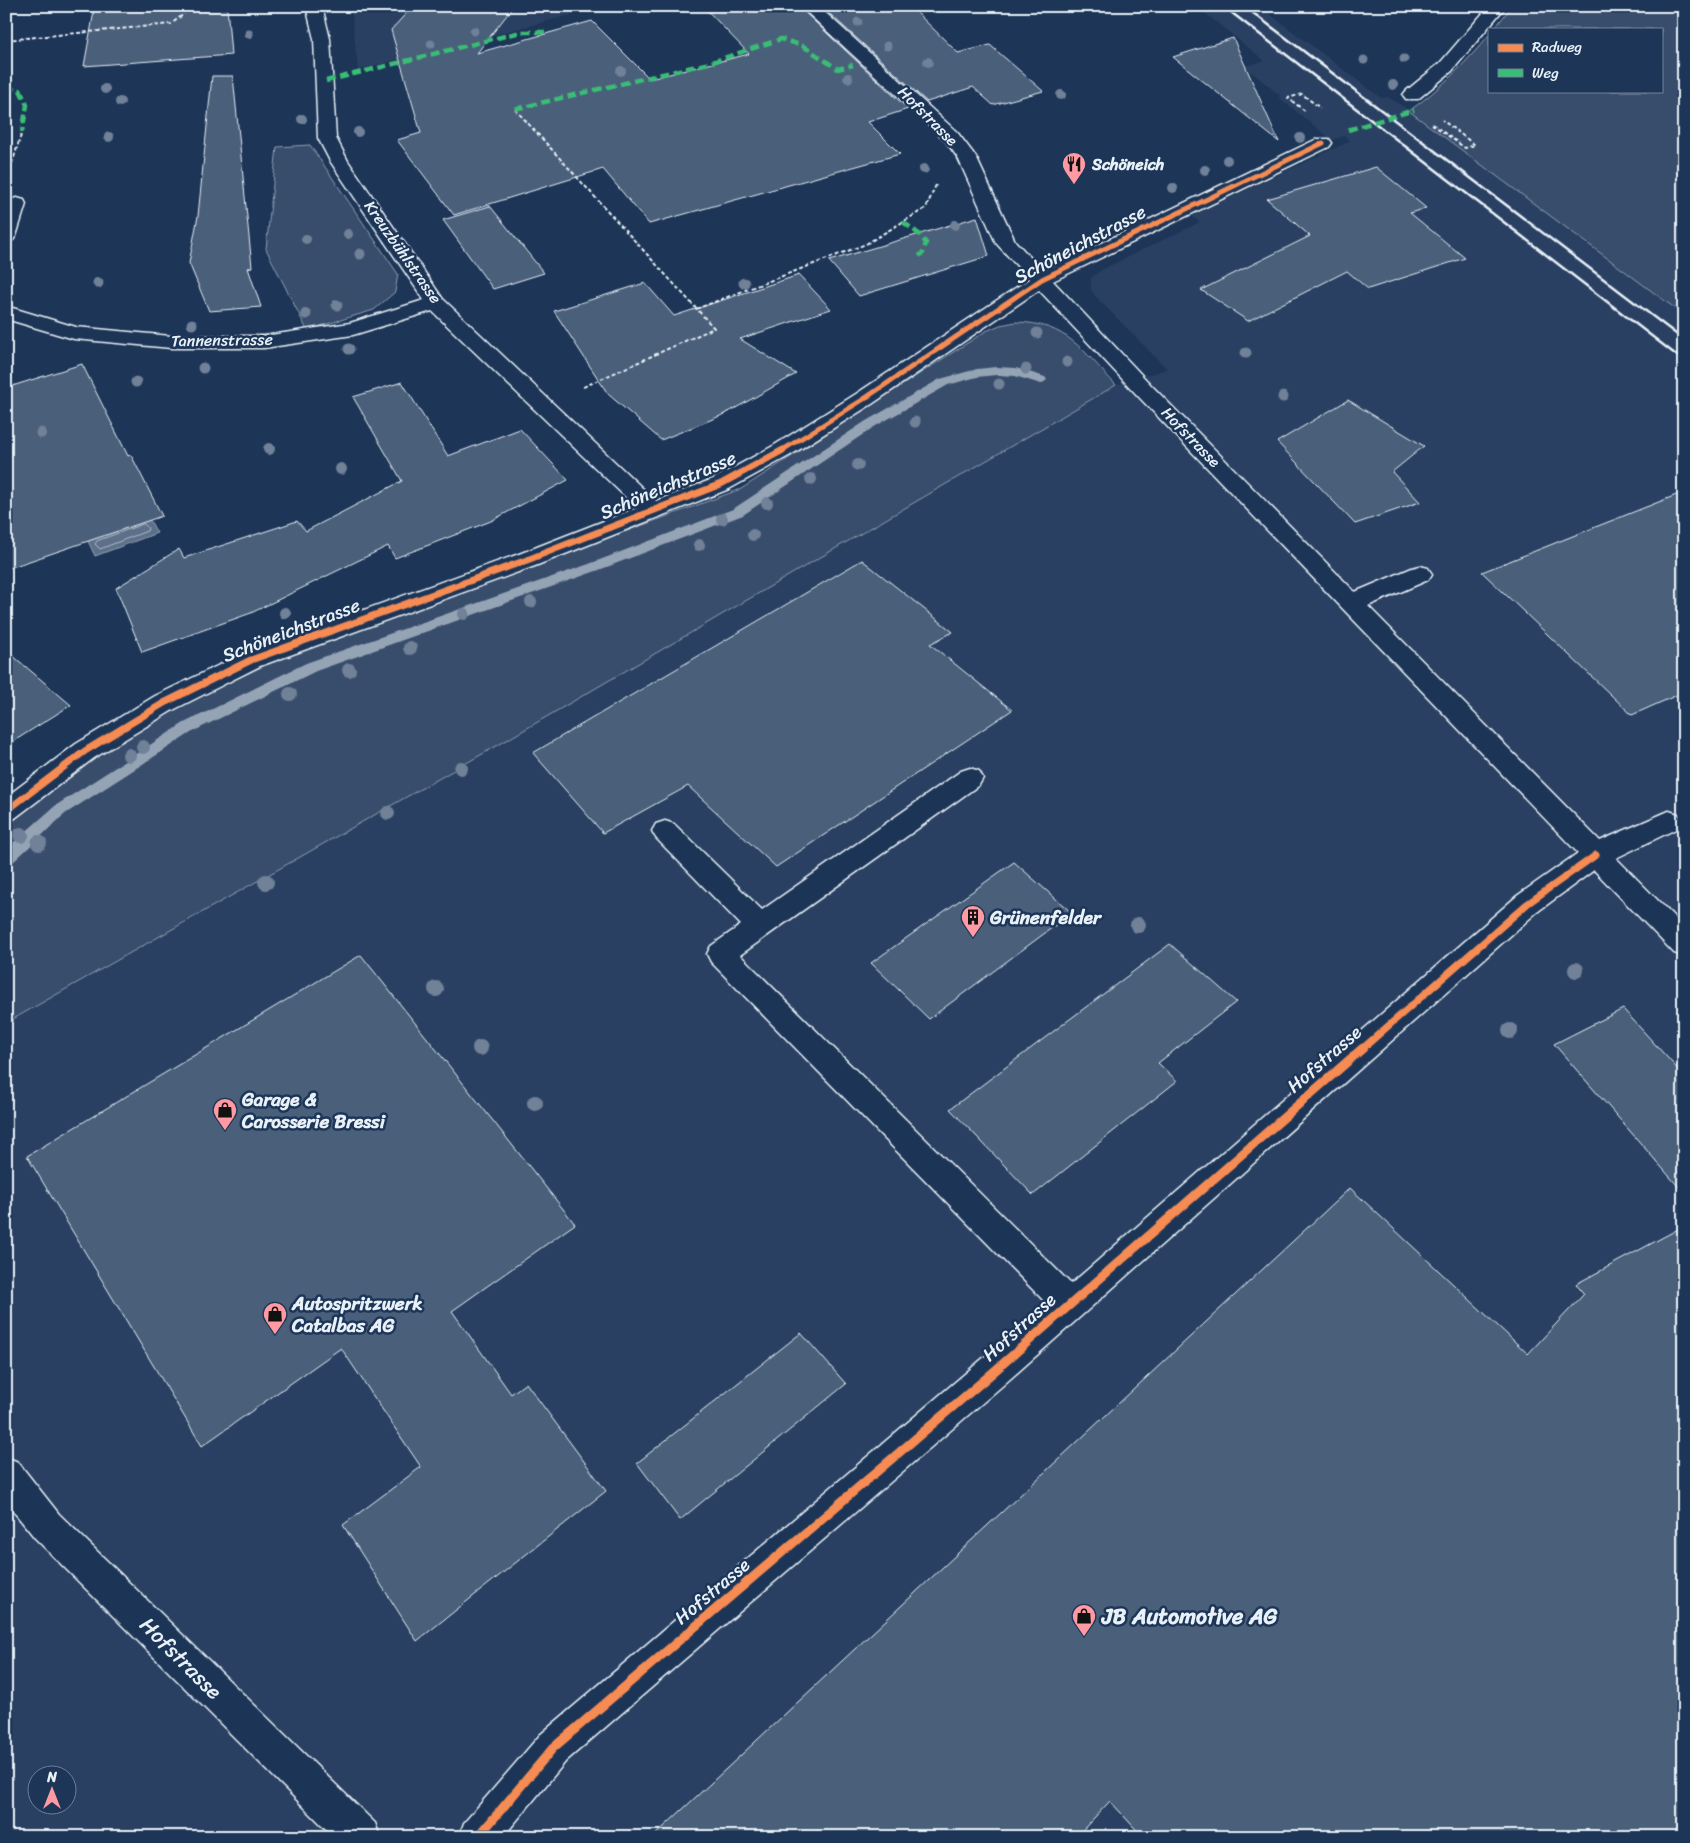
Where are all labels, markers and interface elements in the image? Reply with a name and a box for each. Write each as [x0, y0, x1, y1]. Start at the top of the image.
legend [1488, 28, 1662, 92]
text: Radweg [1532, 34, 1582, 60]
text: Weg [1532, 60, 1559, 86]
street label: Hofstrasse [891, 79, 966, 154]
place label: Schöneich [1091, 150, 1165, 179]
restaurant icon: Schöneich [1061, 151, 1087, 185]
street label: Kreuzbühlstrasse [356, 194, 450, 310]
street label: Schöneichstrasse [1008, 195, 1152, 293]
street label: Tannenstrasse [171, 325, 273, 355]
street label: Hofstrasse [1154, 399, 1228, 475]
street label: Schöneichstrasse [595, 441, 742, 529]
street label: Schöneichstrasse [217, 588, 365, 671]
place label: Grünenfelder [989, 901, 1103, 934]
building icon: Grünenfelder [960, 904, 986, 938]
street label: Hofstrasse [1279, 1017, 1369, 1101]
place label: Garage & Carosserie Bressi [241, 1083, 387, 1138]
shop icon: Garage & Carosserie Bressi [212, 1097, 238, 1131]
street label: Hofstrasse [974, 1284, 1064, 1370]
place label: Autospritzwerk Catalbas AG [291, 1287, 423, 1342]
shop icon: Autospritzwerk Catalbas AG [262, 1301, 288, 1335]
street label: Hofstrasse [667, 1549, 757, 1633]
place label: JB Automotive AG [1100, 1597, 1278, 1636]
shop icon: JB Automotive AG [1071, 1603, 1097, 1637]
street label: Hofstrasse [130, 1607, 232, 1709]
text: N [46, 1765, 57, 1790]
north arrow [28, 1766, 78, 1816]

